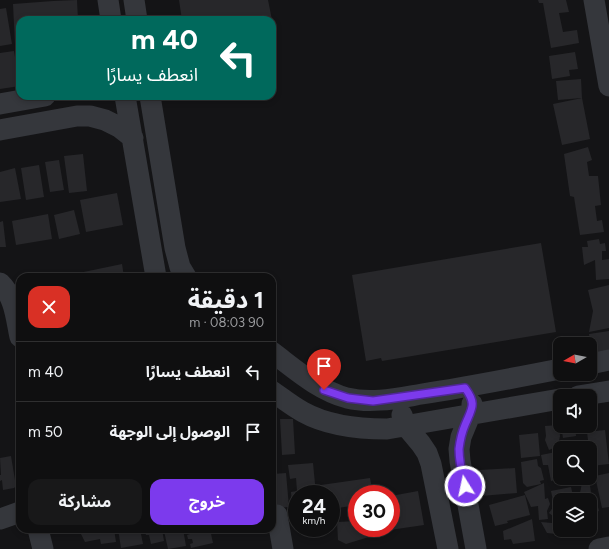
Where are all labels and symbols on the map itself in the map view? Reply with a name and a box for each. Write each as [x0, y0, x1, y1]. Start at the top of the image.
north arrow [553, 337, 597, 381]
pin [307, 349, 341, 390]
position arrow [444, 465, 486, 507]
speed limit sign: 30 [348, 485, 400, 537]

